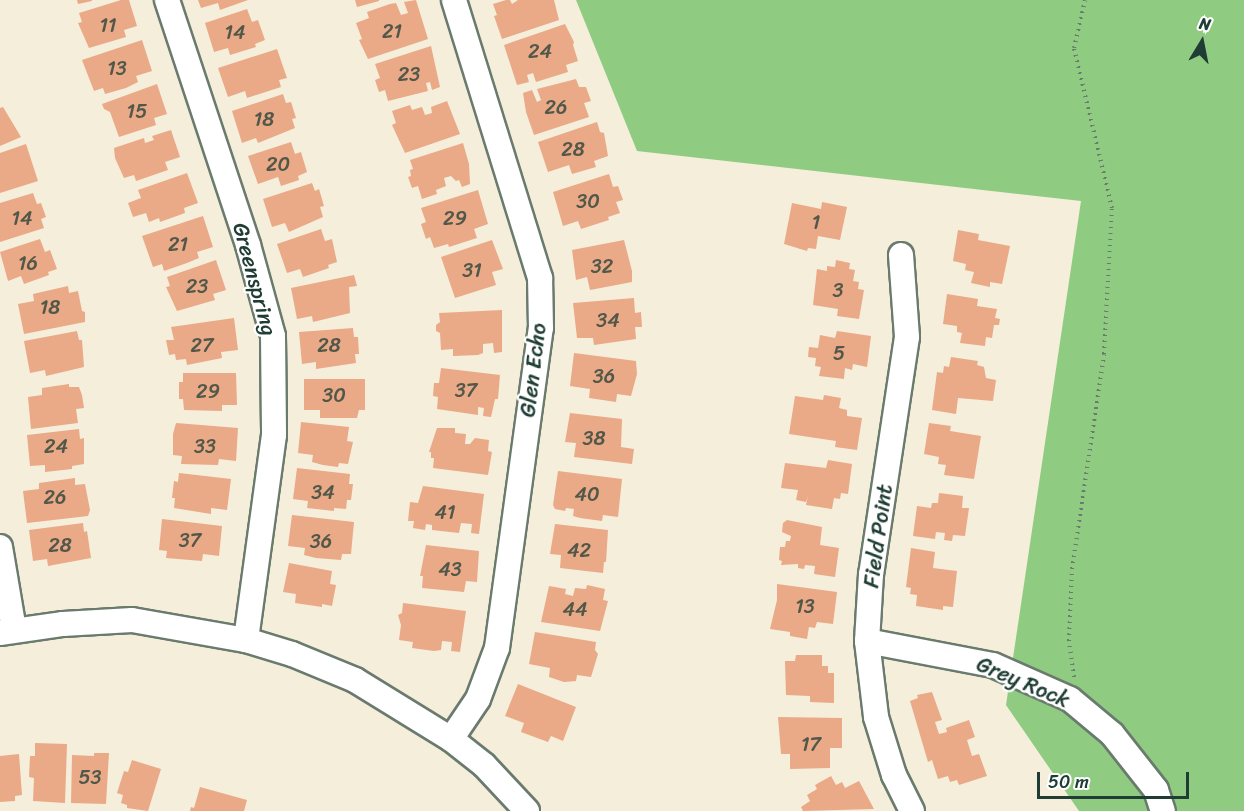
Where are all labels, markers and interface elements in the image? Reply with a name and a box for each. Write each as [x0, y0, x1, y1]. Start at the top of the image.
text: N [1197, 9, 1213, 39]
north arrow [1172, 12, 1232, 72]
house number: 11 [99, 13, 117, 37]
house number: 21 [382, 19, 402, 43]
house number: 14 [224, 20, 246, 44]
house number: 24 [528, 39, 552, 63]
house number: 13 [107, 56, 127, 80]
house number: 23 [398, 62, 420, 86]
house number: 26 [545, 95, 567, 119]
house number: 15 [127, 99, 147, 123]
house number: 18 [254, 107, 274, 131]
house number: 28 [561, 137, 585, 161]
house number: 20 [266, 152, 290, 176]
house number: 30 [576, 189, 600, 213]
house number: 14 [11, 206, 33, 230]
house number: 29 [443, 206, 467, 230]
house number: 1 [812, 210, 820, 234]
street label: Greenspring [227, 220, 283, 338]
house number: 21 [168, 232, 188, 256]
house number: 16 [18, 251, 38, 275]
house number: 32 [591, 254, 613, 278]
house number: 31 [462, 258, 482, 282]
house number: 23 [186, 274, 208, 298]
house number: 3 [833, 278, 843, 302]
house number: 18 [40, 295, 60, 319]
house number: 34 [596, 308, 620, 332]
street label: Glen Echo [514, 321, 552, 419]
house number: 27 [191, 333, 213, 357]
house number: 28 [317, 333, 341, 357]
house number: 5 [833, 341, 845, 365]
house number: 36 [593, 364, 615, 388]
house number: 37 [455, 378, 477, 402]
house number: 29 [196, 379, 220, 403]
house number: 30 [322, 383, 346, 407]
house number: 38 [582, 426, 606, 450]
house number: 24 [44, 434, 68, 458]
house number: 33 [194, 434, 216, 458]
house number: 34 [311, 480, 335, 504]
house number: 40 [574, 482, 600, 506]
street label: Field Point [858, 482, 898, 590]
house number: 26 [44, 485, 66, 509]
house number: 41 [434, 500, 456, 524]
house number: 37 [179, 528, 201, 552]
house number: 36 [310, 529, 332, 553]
house number: 28 [48, 533, 72, 557]
house number: 42 [567, 538, 591, 562]
house number: 43 [438, 557, 462, 581]
house number: 13 [795, 594, 815, 618]
house number: 44 [563, 597, 587, 621]
street label: Grey Rock [973, 651, 1073, 713]
house number: 17 [801, 732, 821, 756]
scale bar [1040, 760, 1192, 798]
house number: 53 [78, 765, 102, 789]
text: 50 m [1048, 766, 1089, 798]

